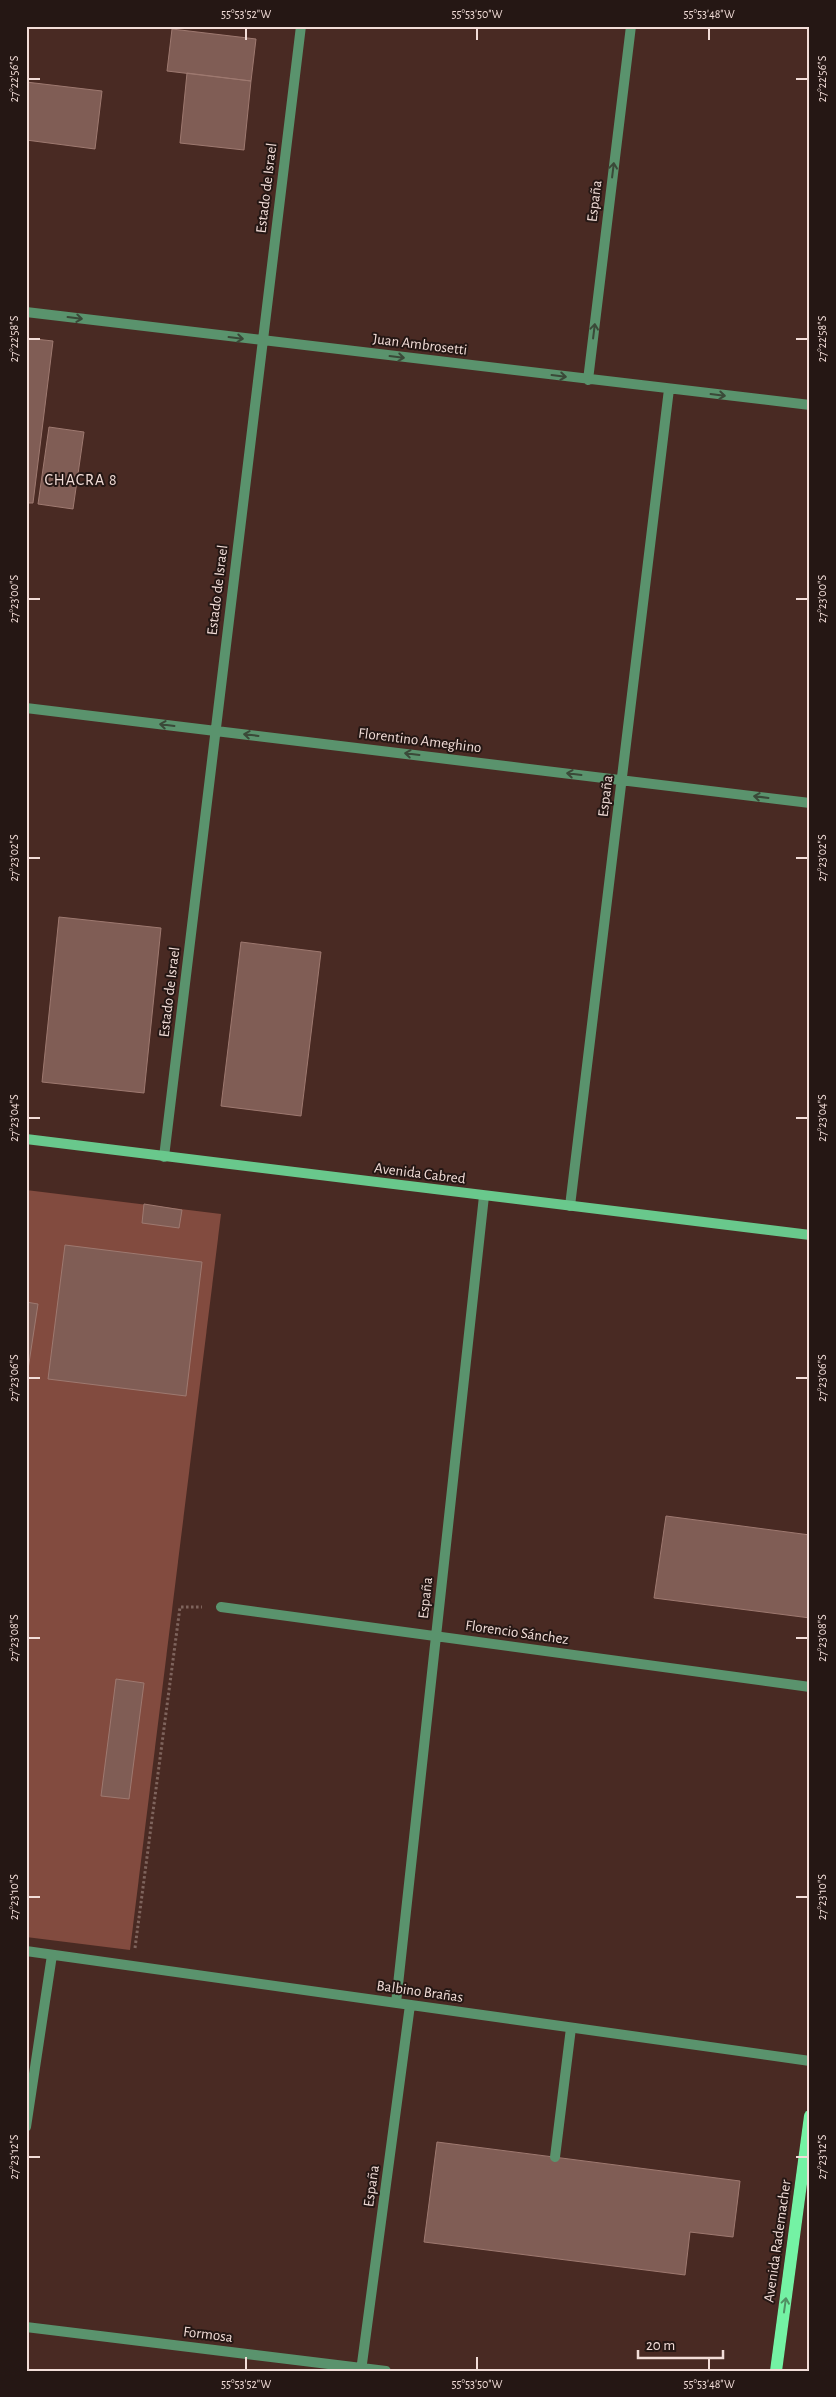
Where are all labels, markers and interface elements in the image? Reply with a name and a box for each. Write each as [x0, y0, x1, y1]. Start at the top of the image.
text: 55°53'52"W [221, 8, 271, 20]
text: 55°53'50"W [451, 8, 503, 20]
text: 55°53'48"W [683, 8, 735, 20]
text: 27°22'56"S [8, 55, 20, 102]
text: 27°22'56"S [816, 55, 828, 102]
street label: Estado de Israel [254, 142, 279, 234]
one-way arrow [608, 162, 618, 178]
street label: España [585, 179, 604, 223]
one-way arrow [66, 313, 82, 323]
text: 27°22'58"S [8, 315, 20, 362]
text: 27°22'58"S [816, 315, 828, 362]
one-way arrow [589, 323, 599, 339]
street label: Juan Ambrosetti [372, 331, 468, 358]
one-way arrow [228, 333, 244, 343]
one-way arrow [389, 352, 405, 362]
one-way arrow [550, 371, 566, 381]
one-way arrow [710, 390, 726, 400]
district label: CHACRA 8 [45, 472, 117, 488]
street label: Estado de Israel [205, 544, 230, 636]
text: 27°23'00"S [8, 575, 20, 623]
text: 27°23'00"S [816, 575, 828, 623]
one-way arrow [159, 720, 175, 730]
street label: Florentino Ameghino [357, 725, 482, 755]
one-way arrow [243, 730, 259, 740]
one-way arrow [404, 749, 420, 759]
one-way arrow [566, 769, 582, 779]
street label: España [596, 774, 615, 818]
one-way arrow [754, 792, 770, 802]
text: 27°23'02"S [8, 834, 20, 882]
text: 27°23'02"S [816, 834, 828, 882]
street label: Estado de Israel [157, 946, 182, 1038]
text: 27°23'04"S [8, 1094, 20, 1142]
text: 27°23'04"S [816, 1094, 828, 1142]
street label: Avenida Cabred [373, 1160, 467, 1187]
text: 27°23'06"S [8, 1354, 20, 1402]
text: 27°23'06"S [816, 1354, 828, 1402]
street label: España [416, 1576, 435, 1620]
text: 27°23'08"S [8, 1614, 20, 1662]
text: 27°23'08"S [816, 1614, 828, 1662]
street label: Florencio Sánchez [464, 1618, 570, 1647]
text: 27°23'10"S [8, 1874, 20, 1920]
text: 27°23'10"S [816, 1874, 828, 1920]
street label: Balbino Brañas [376, 1978, 464, 2005]
text: 27°23'12"S [8, 2134, 20, 2180]
text: 27°23'12"S [816, 2134, 828, 2180]
street label: España [361, 2164, 382, 2208]
street label: Avenida Rademacher [761, 2179, 794, 2303]
one-way arrow [780, 2297, 790, 2313]
street label: Formosa [182, 2324, 234, 2345]
scale bar [638, 2327, 724, 2359]
text: 20 m [646, 2338, 675, 2353]
text: 55°53'52"W [221, 2378, 271, 2390]
text: 55°53'50"W [451, 2378, 503, 2390]
text: 55°53'48"W [683, 2378, 735, 2390]

